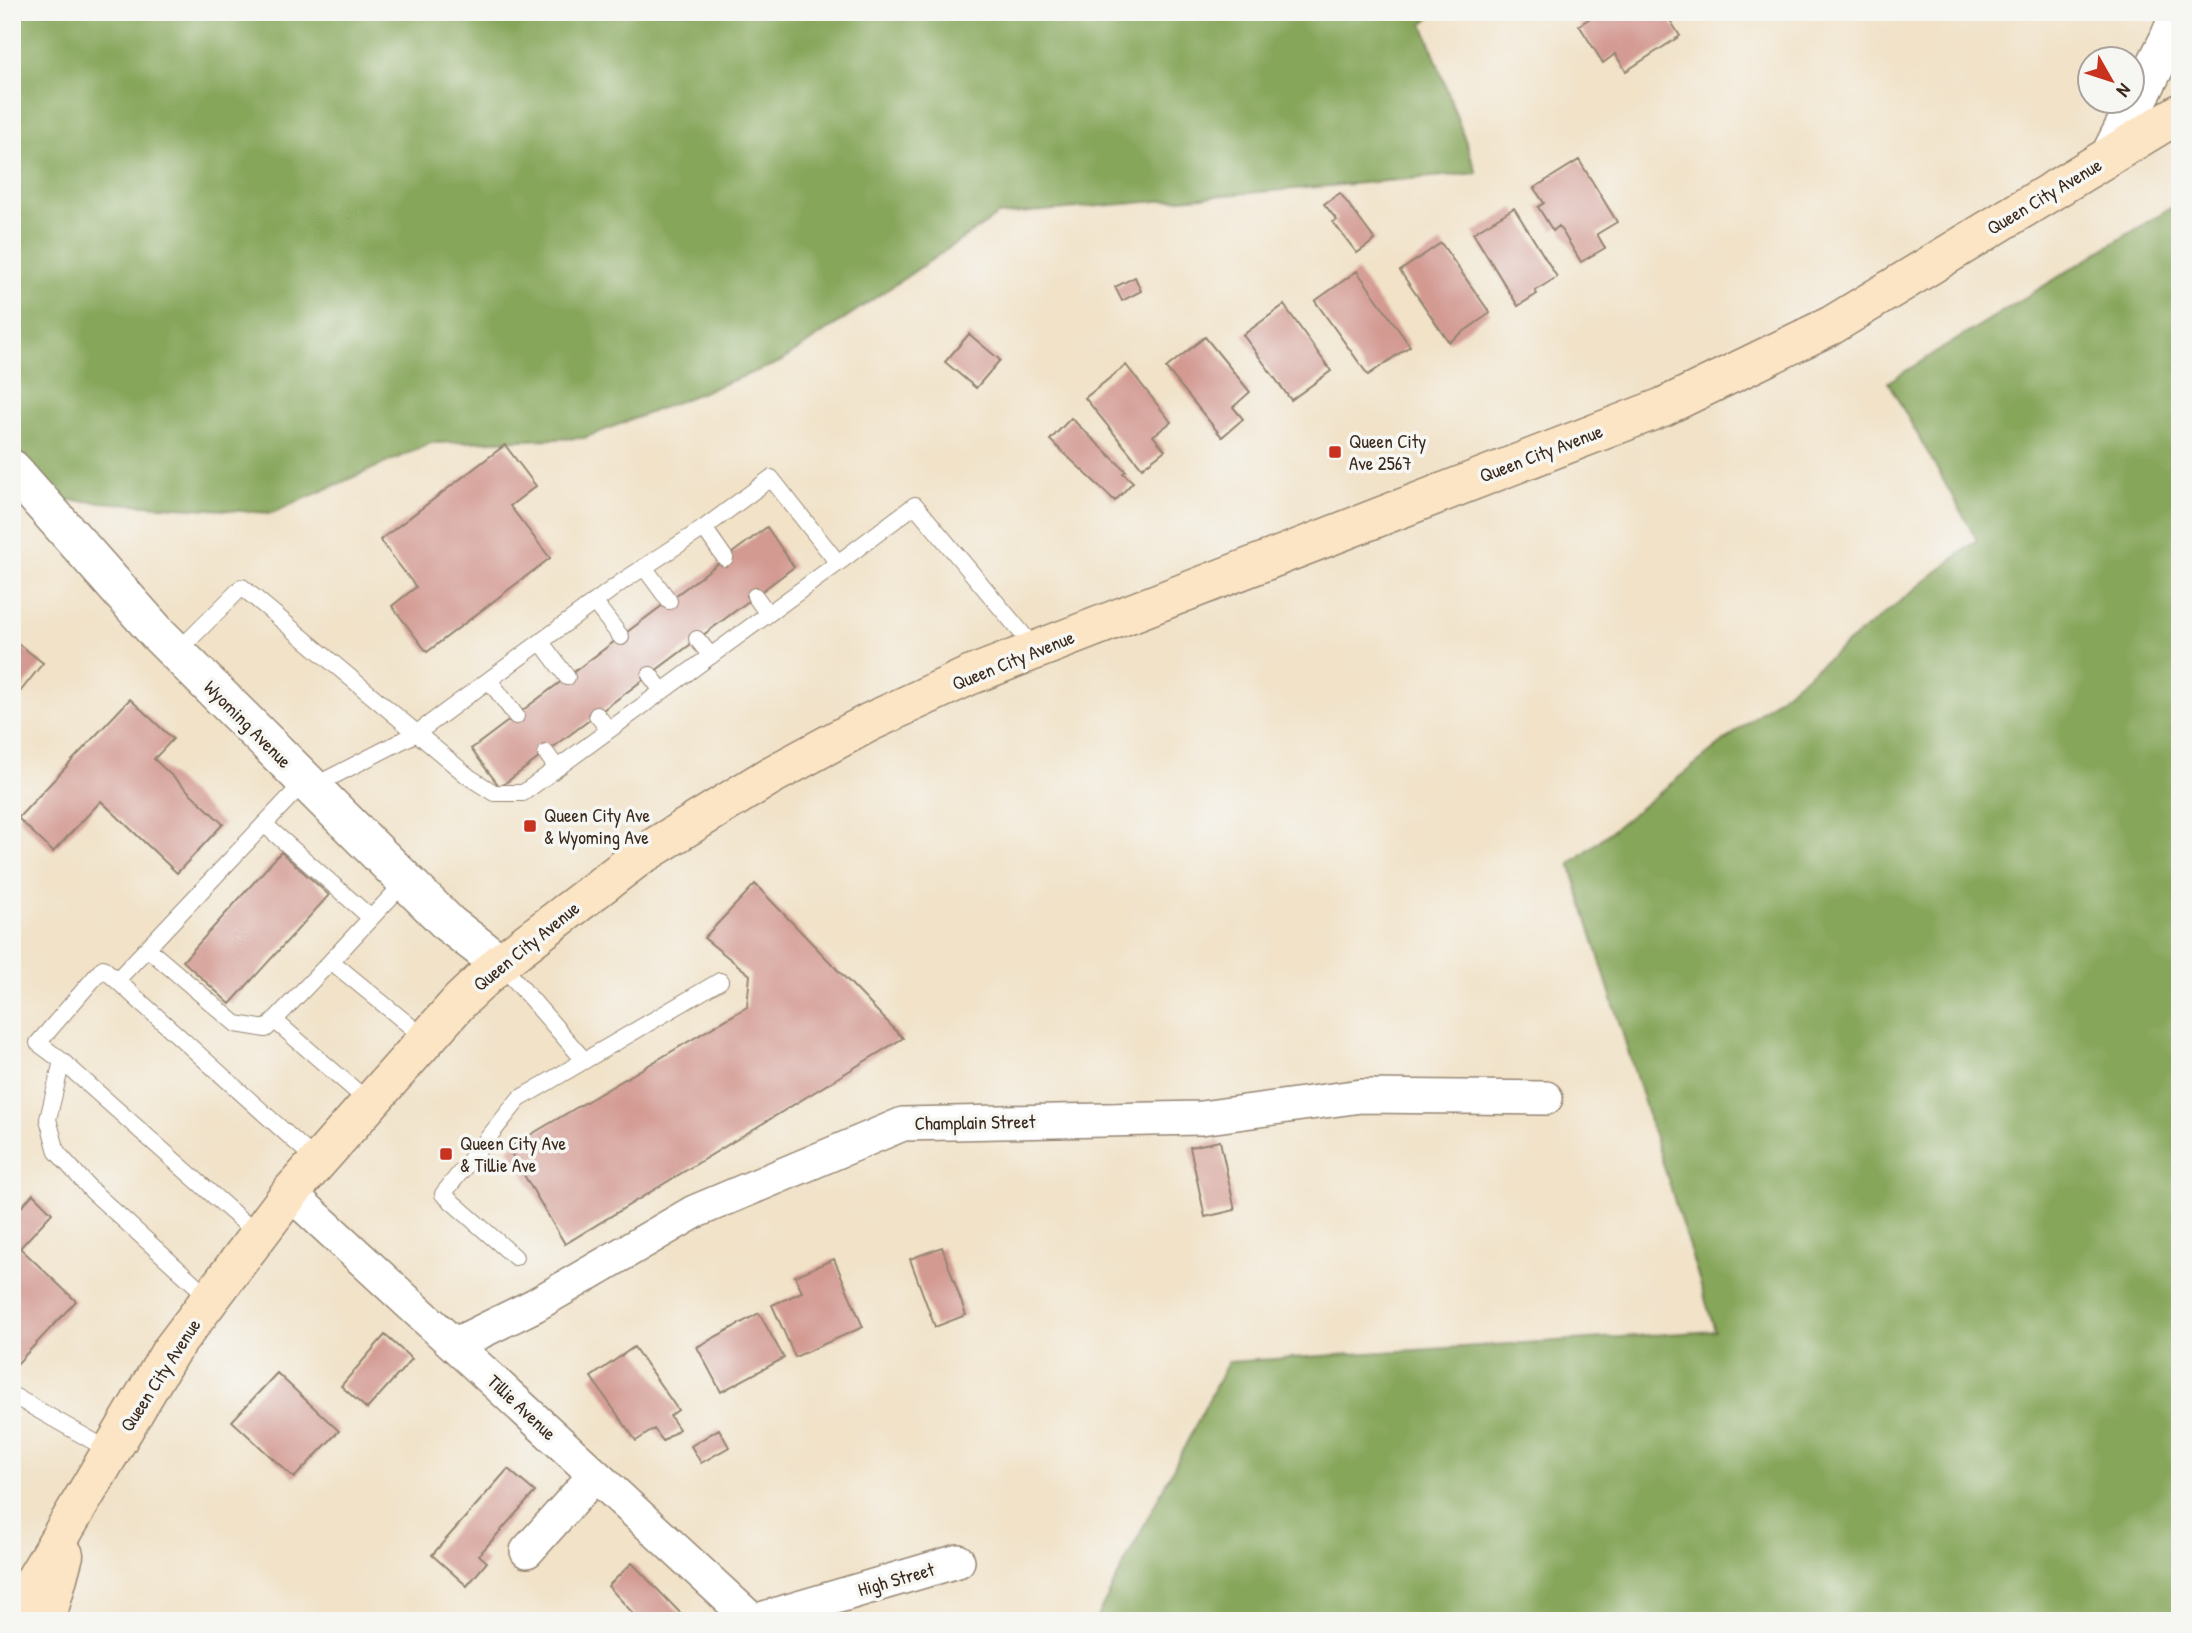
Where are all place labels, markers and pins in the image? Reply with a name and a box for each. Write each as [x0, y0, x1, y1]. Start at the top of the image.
place label: Queen City Ave 2567 [1349, 428, 1426, 476]
marker: Queen City Ave 2567 [1327, 444, 1343, 460]
place label: Queen City Ave & Wyoming Ave [544, 802, 651, 850]
marker: Queen City Ave & Wyoming Ave [522, 818, 538, 834]
place label: Queen City Ave & Tillie Ave [460, 1130, 567, 1178]
marker: Queen City Ave & Tillie Ave [438, 1146, 454, 1162]

